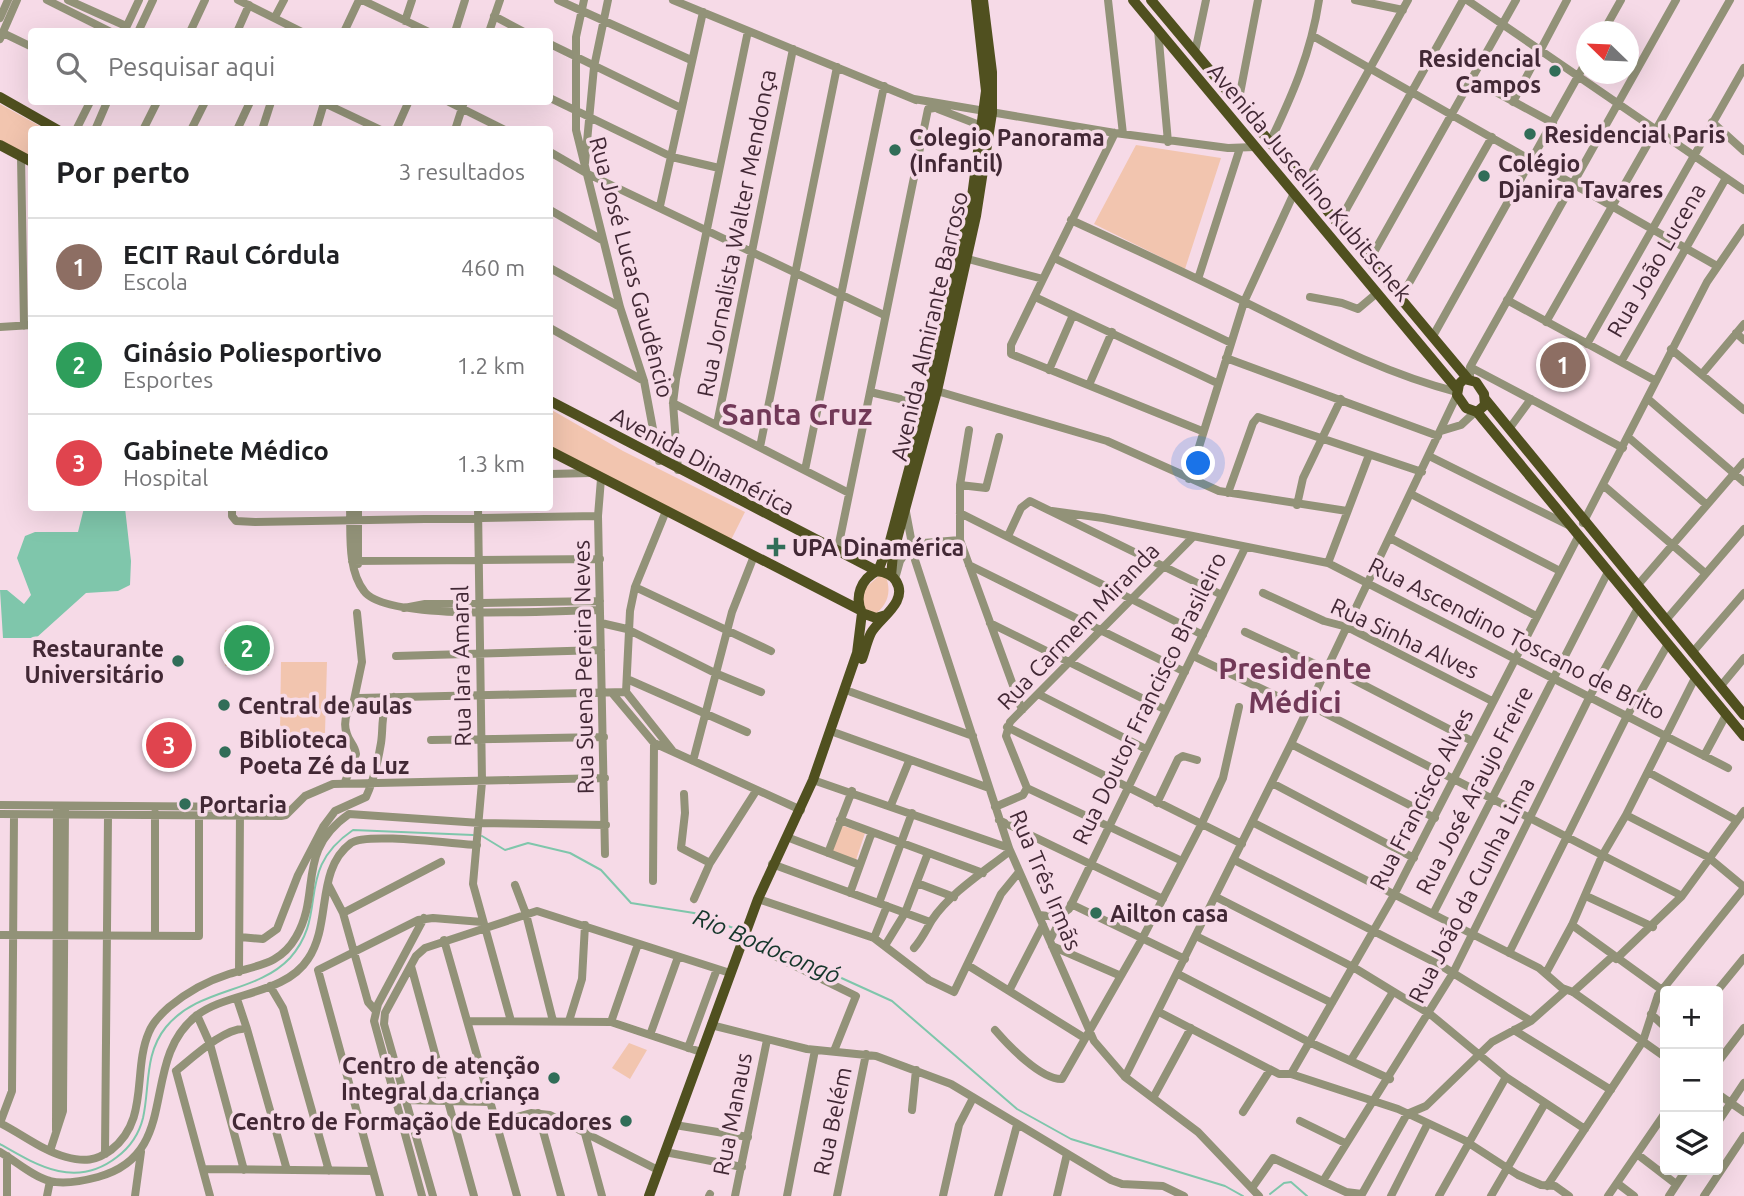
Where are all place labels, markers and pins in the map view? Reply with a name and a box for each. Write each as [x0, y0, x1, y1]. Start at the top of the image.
place label: Residencial Campos [1418, 46, 1541, 97]
marker: Residencial Campos [1547, 63, 1563, 79]
place label: Residencial Paris [1544, 122, 1726, 147]
place label: Colegio Panorama (Infantil) [909, 125, 1105, 177]
marker: Residencial Paris [1522, 126, 1538, 142]
marker: Colegio Panorama (Infantil) [887, 142, 903, 158]
place label: Colégio Djanira Tavares [1498, 151, 1663, 202]
marker: Colégio Djanira Tavares [1476, 168, 1492, 184]
pin: 1 [1540, 339, 1586, 391]
place label: UPA Dinamérica [792, 535, 964, 560]
marker: UPA Dinamérica [766, 537, 786, 557]
pin: 2 [224, 622, 270, 674]
place label: Restaurante Universitário [25, 636, 164, 687]
marker: Restaurante Universitário [170, 653, 186, 669]
place label: Central de aulas [238, 693, 412, 718]
marker: Central de aulas [216, 697, 232, 713]
pin: 3 [146, 719, 192, 771]
place label: Biblioteca Poeta Zé da Luz [239, 727, 409, 778]
marker: Biblioteca Poeta Zé da Luz [217, 744, 233, 760]
place label: Portaria [199, 792, 287, 817]
marker: Portaria [177, 796, 193, 812]
place label: Ailton casa [1110, 901, 1229, 926]
marker: Ailton casa [1088, 905, 1104, 921]
place label: Centro de atenção Integral da criança [341, 1053, 540, 1105]
marker: Centro de atenção Integral da criança [546, 1070, 562, 1086]
place label: Centro de Formação de Educadores [231, 1109, 612, 1135]
marker: Centro de Formação de Educadores [618, 1113, 634, 1129]

